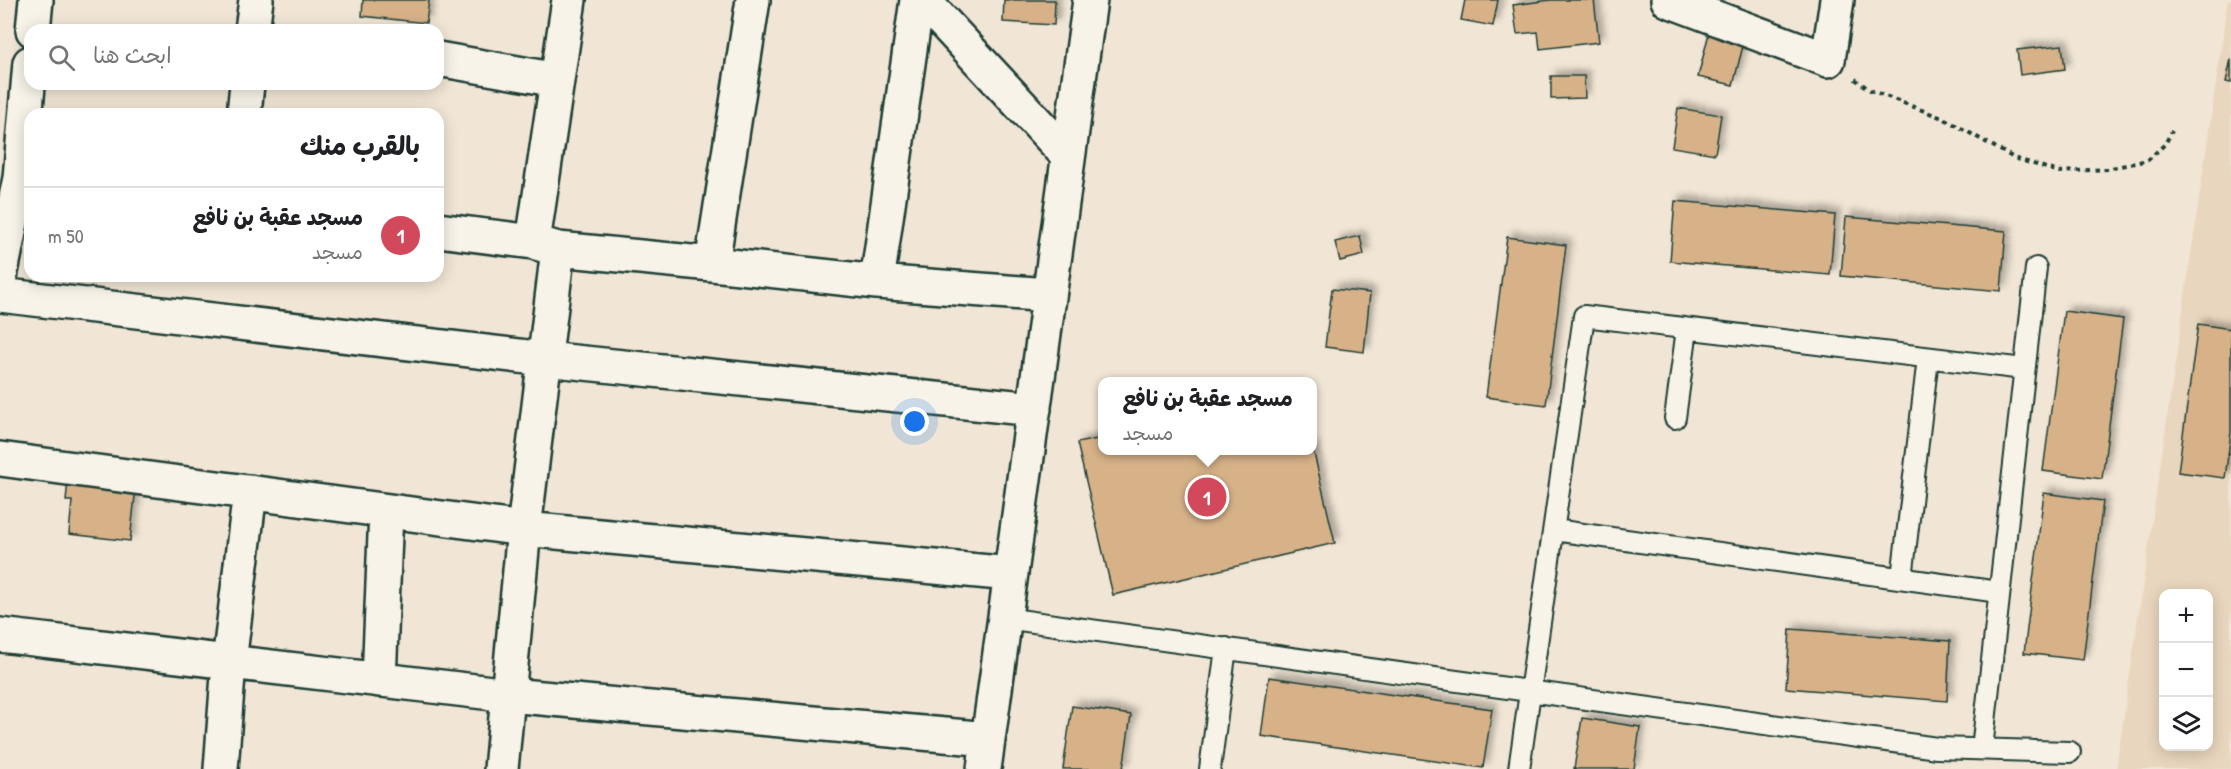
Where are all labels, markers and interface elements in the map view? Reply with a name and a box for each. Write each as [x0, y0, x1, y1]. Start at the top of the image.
search box [24, 24, 444, 90]
text: ابحث هنا [93, 40, 172, 70]
icon: search [45, 41, 78, 74]
text: بالقرب منك [300, 128, 420, 163]
text: مسجد عقبة بن نافع [192, 202, 363, 232]
text: 50 m [48, 222, 84, 249]
text: 1 [397, 222, 404, 249]
text: مسجد [312, 238, 363, 265]
popup [1098, 377, 1317, 455]
text: مسجد عقبة بن نافع [1122, 383, 1293, 413]
your location [900, 407, 929, 436]
text: مسجد [1122, 419, 1174, 446]
pin: 1 [1188, 474, 1226, 520]
map controls [2159, 589, 2213, 751]
button: + [2159, 589, 2213, 643]
button: − [2159, 643, 2213, 697]
button: layers [2159, 697, 2213, 751]

